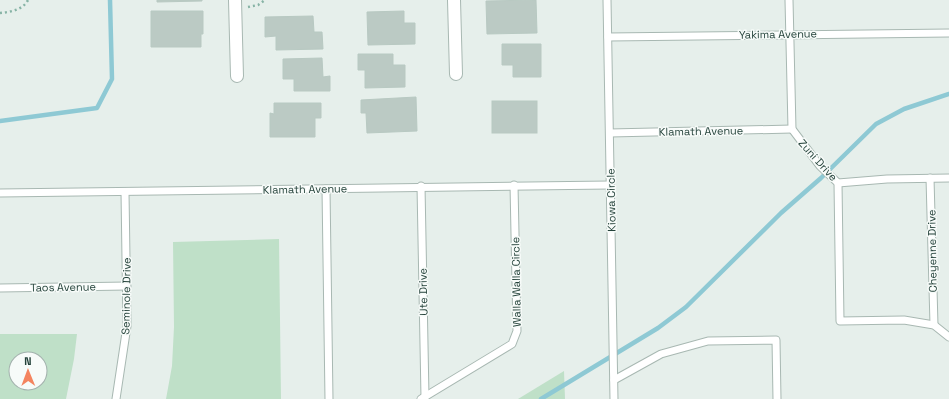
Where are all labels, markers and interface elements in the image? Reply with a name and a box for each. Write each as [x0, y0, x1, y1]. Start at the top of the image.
street label: Yakima Avenue [739, 26, 817, 42]
street label: Klamath Avenue [659, 123, 743, 139]
street label: Zuni Drive [796, 136, 840, 184]
street label: Kiowa Circle [603, 168, 619, 232]
street label: Klamath Avenue [263, 181, 347, 197]
street label: Cheyenne Drive [924, 210, 940, 292]
street label: Walla Walla Circle [508, 237, 524, 327]
street label: Seminole Drive [118, 257, 134, 335]
street label: Ute Drive [416, 268, 430, 316]
street label: Taos Avenue [30, 279, 96, 295]
north arrow [8, 351, 48, 391]
text: N [24, 354, 32, 368]

